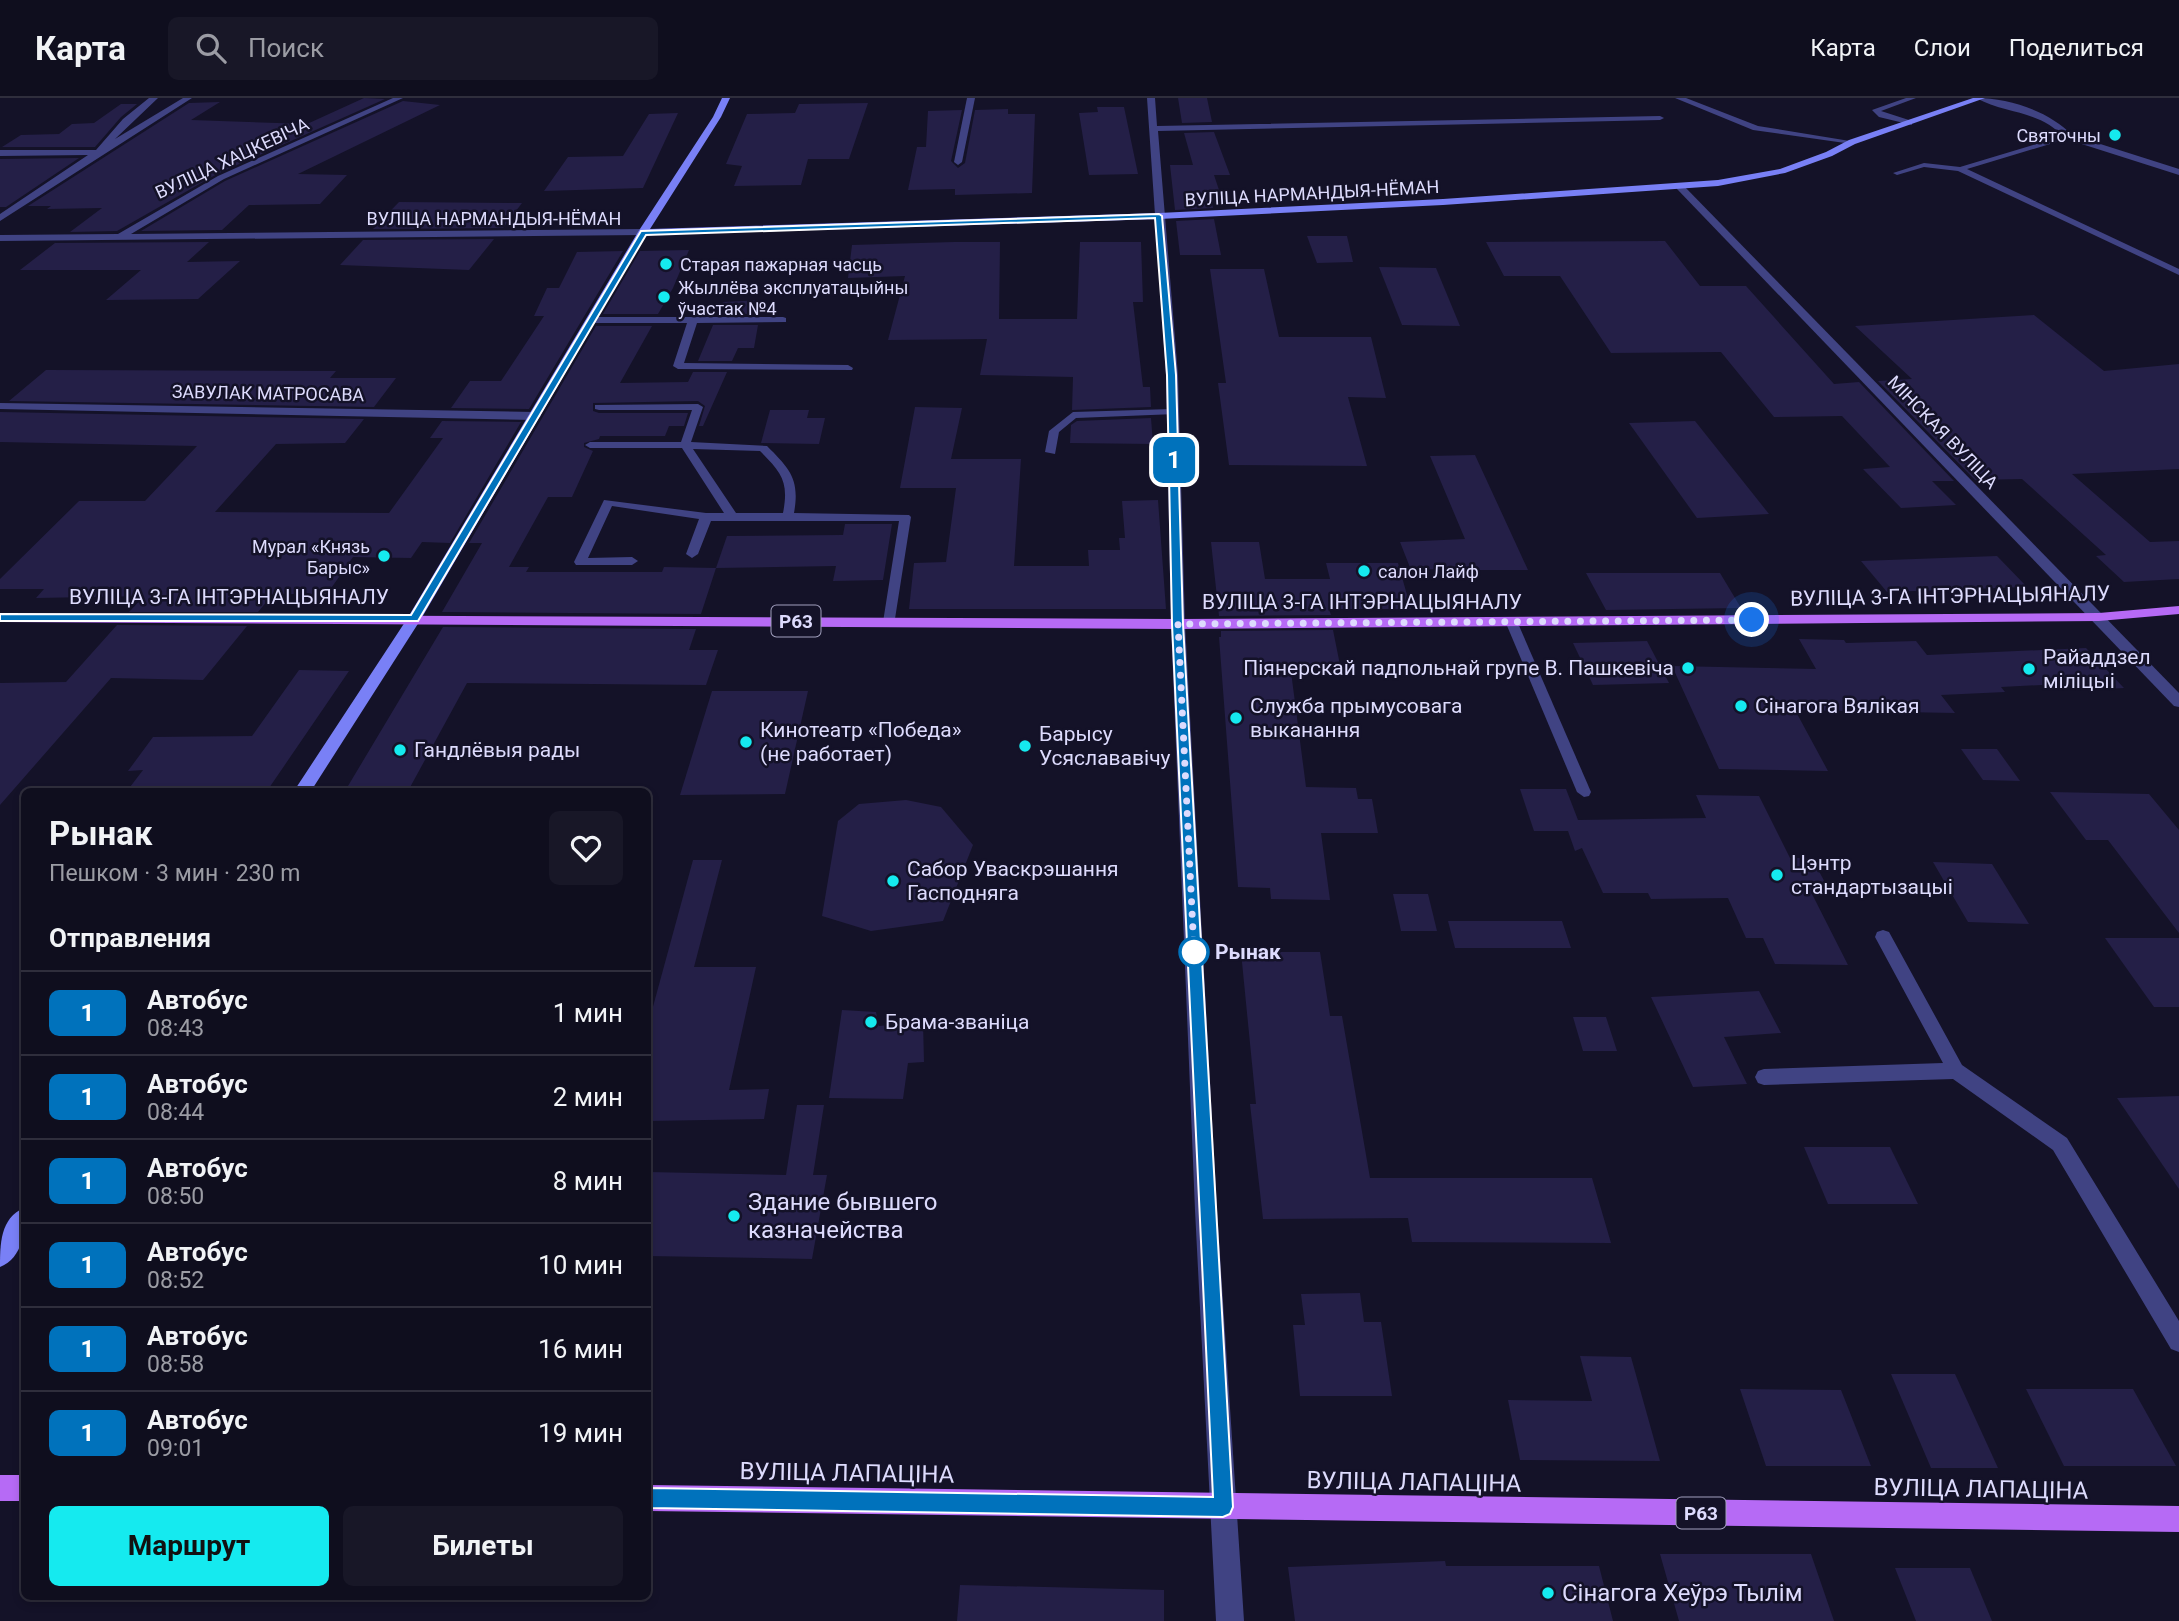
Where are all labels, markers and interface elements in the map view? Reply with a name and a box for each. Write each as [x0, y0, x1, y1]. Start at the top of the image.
search box [168, 17, 658, 80]
text: Карта [35, 29, 126, 68]
icon: search [192, 29, 230, 67]
text: Поиск [248, 33, 324, 63]
text: Карта [1810, 34, 1876, 62]
text: Слои [1914, 34, 1971, 62]
text: Поделиться [2009, 34, 2144, 62]
street label: ВУЛІЦА ХАЦКЕВІЧА [152, 113, 312, 203]
place label: Святочны [2016, 125, 2101, 146]
marker: Святочны [2107, 127, 2123, 143]
street label: ВУЛІЦА НАРМАНДЫЯ-НЁМАН [1184, 176, 1440, 210]
street label: ВУЛІЦА НАРМАНДЫЯ-НЁМАН [367, 208, 621, 229]
place label: Старая пажарная часць [680, 254, 882, 275]
marker: Старая пажарная часць [658, 256, 674, 272]
place label: Жыллёва эксплуатацыйны ўчастак №4 [678, 277, 908, 319]
marker: Жыллёва эксплуатацыйны ўчастак №4 [656, 289, 672, 305]
street label: МІНСКАЯ ВУЛІЦА [1884, 371, 2002, 493]
street label: ЗАВУЛАК МАТРОСАВА [172, 381, 365, 405]
line badge: 1 [1151, 437, 1197, 483]
text: 1 [1167, 446, 1181, 474]
place label: Мурал «Князь Барыс» [252, 536, 370, 578]
marker: Мурал «Князь Барыс» [376, 548, 392, 564]
place label: салон Лайф [1378, 561, 1479, 582]
marker: салон Лайф [1356, 563, 1372, 579]
street label: ВУЛІЦА 3-ГА ІНТЭРНАЦЫЯНАЛУ [1790, 581, 2110, 611]
street label: ВУЛІЦА 3-ГА ІНТЭРНАЦЫЯНАЛУ [69, 585, 389, 609]
street label: ВУЛІЦА 3-ГА ІНТЭРНАЦЫЯНАЛУ [1202, 590, 1522, 614]
your location [1734, 602, 1769, 637]
road number: Р63 [772, 606, 820, 636]
place label: Райаддзел міліцыі [2043, 645, 2151, 693]
place label: Піянерскай падпольнай групе В. Пашкевіча [1243, 656, 1674, 680]
marker: Піянерскай падпольнай групе В. Пашкевіча [1680, 660, 1696, 676]
marker: Райаддзел міліцыі [2021, 661, 2037, 677]
place label: Служба прымусовага выканання [1250, 694, 1462, 742]
place label: Сінагога Вялікая [1755, 694, 1920, 718]
marker: Сінагога Вялікая [1733, 698, 1749, 714]
marker: Служба прымусовага выканання [1228, 710, 1244, 726]
place label: Кинотеатр «Победа» (не работает) [760, 718, 962, 766]
place label: Барысу Усяслававічу [1039, 722, 1171, 770]
marker: Кинотеатр «Победа» (не работает) [738, 734, 754, 750]
place label: Гандлёвыя рады [414, 738, 580, 762]
marker: Барысу Усяслававічу [1017, 738, 1033, 754]
marker: Гандлёвыя рады [392, 742, 408, 758]
button: heart [549, 811, 623, 885]
text: Рынак [49, 814, 153, 853]
place label: Цэнтр стандартызацыі [1791, 851, 1953, 899]
place label: Сабор Уваскрэшання Гасподняга [907, 857, 1119, 905]
text: Пешком · 3 мин · 230 m [49, 860, 300, 887]
marker: Цэнтр стандартызацыі [1769, 867, 1785, 883]
marker: Сабор Уваскрэшання Гасподняга [885, 873, 901, 889]
text: Отправления [49, 923, 211, 953]
marker: Рынак [1179, 937, 1209, 967]
place label: Рынак [1215, 940, 1281, 964]
text: Автобус [147, 985, 248, 1015]
text: 1 мин [553, 998, 623, 1028]
text: 1 [81, 999, 94, 1027]
place label: Брама-званіца [885, 1010, 1029, 1034]
marker: Брама-званіца [863, 1014, 879, 1030]
text: 08:43 [147, 1015, 204, 1042]
text: Автобус [147, 1069, 248, 1099]
text: 2 мин [553, 1082, 623, 1112]
text: 1 [81, 1083, 94, 1111]
text: 08:44 [147, 1099, 204, 1126]
text: Автобус [147, 1153, 248, 1183]
text: 8 мин [553, 1166, 623, 1196]
text: 1 [81, 1167, 94, 1195]
text: 08:50 [147, 1183, 204, 1210]
place label: Здание бывшего казначейства [748, 1188, 937, 1244]
marker: Здание бывшего казначейства [726, 1208, 742, 1224]
text: Автобус [147, 1237, 248, 1267]
text: 10 мин [538, 1250, 623, 1280]
text: 1 [81, 1251, 94, 1279]
text: 08:52 [147, 1267, 204, 1294]
text: Автобус [147, 1321, 248, 1351]
text: 16 мин [538, 1334, 623, 1364]
text: 1 [81, 1335, 94, 1363]
text: 08:58 [147, 1351, 204, 1378]
text: Автобус [147, 1405, 248, 1435]
text: 19 мин [538, 1418, 623, 1448]
text: 1 [81, 1419, 94, 1447]
text: 09:01 [147, 1435, 204, 1462]
street label: ВУЛІЦА ЛАПАЦІНА [739, 1457, 955, 1489]
street label: ВУЛІЦА ЛАПАЦІНА [1306, 1466, 1522, 1498]
street label: ВУЛІЦА ЛАПАЦІНА [1873, 1473, 2089, 1505]
road number: Р63 [1676, 1498, 1726, 1528]
button: Маршрут [49, 1506, 329, 1586]
button: Билеты [343, 1506, 623, 1586]
place label: Сінагога Хеўрэ Тылім [1562, 1579, 1802, 1607]
marker: Сінагога Хеўрэ Тылім [1540, 1585, 1556, 1601]

